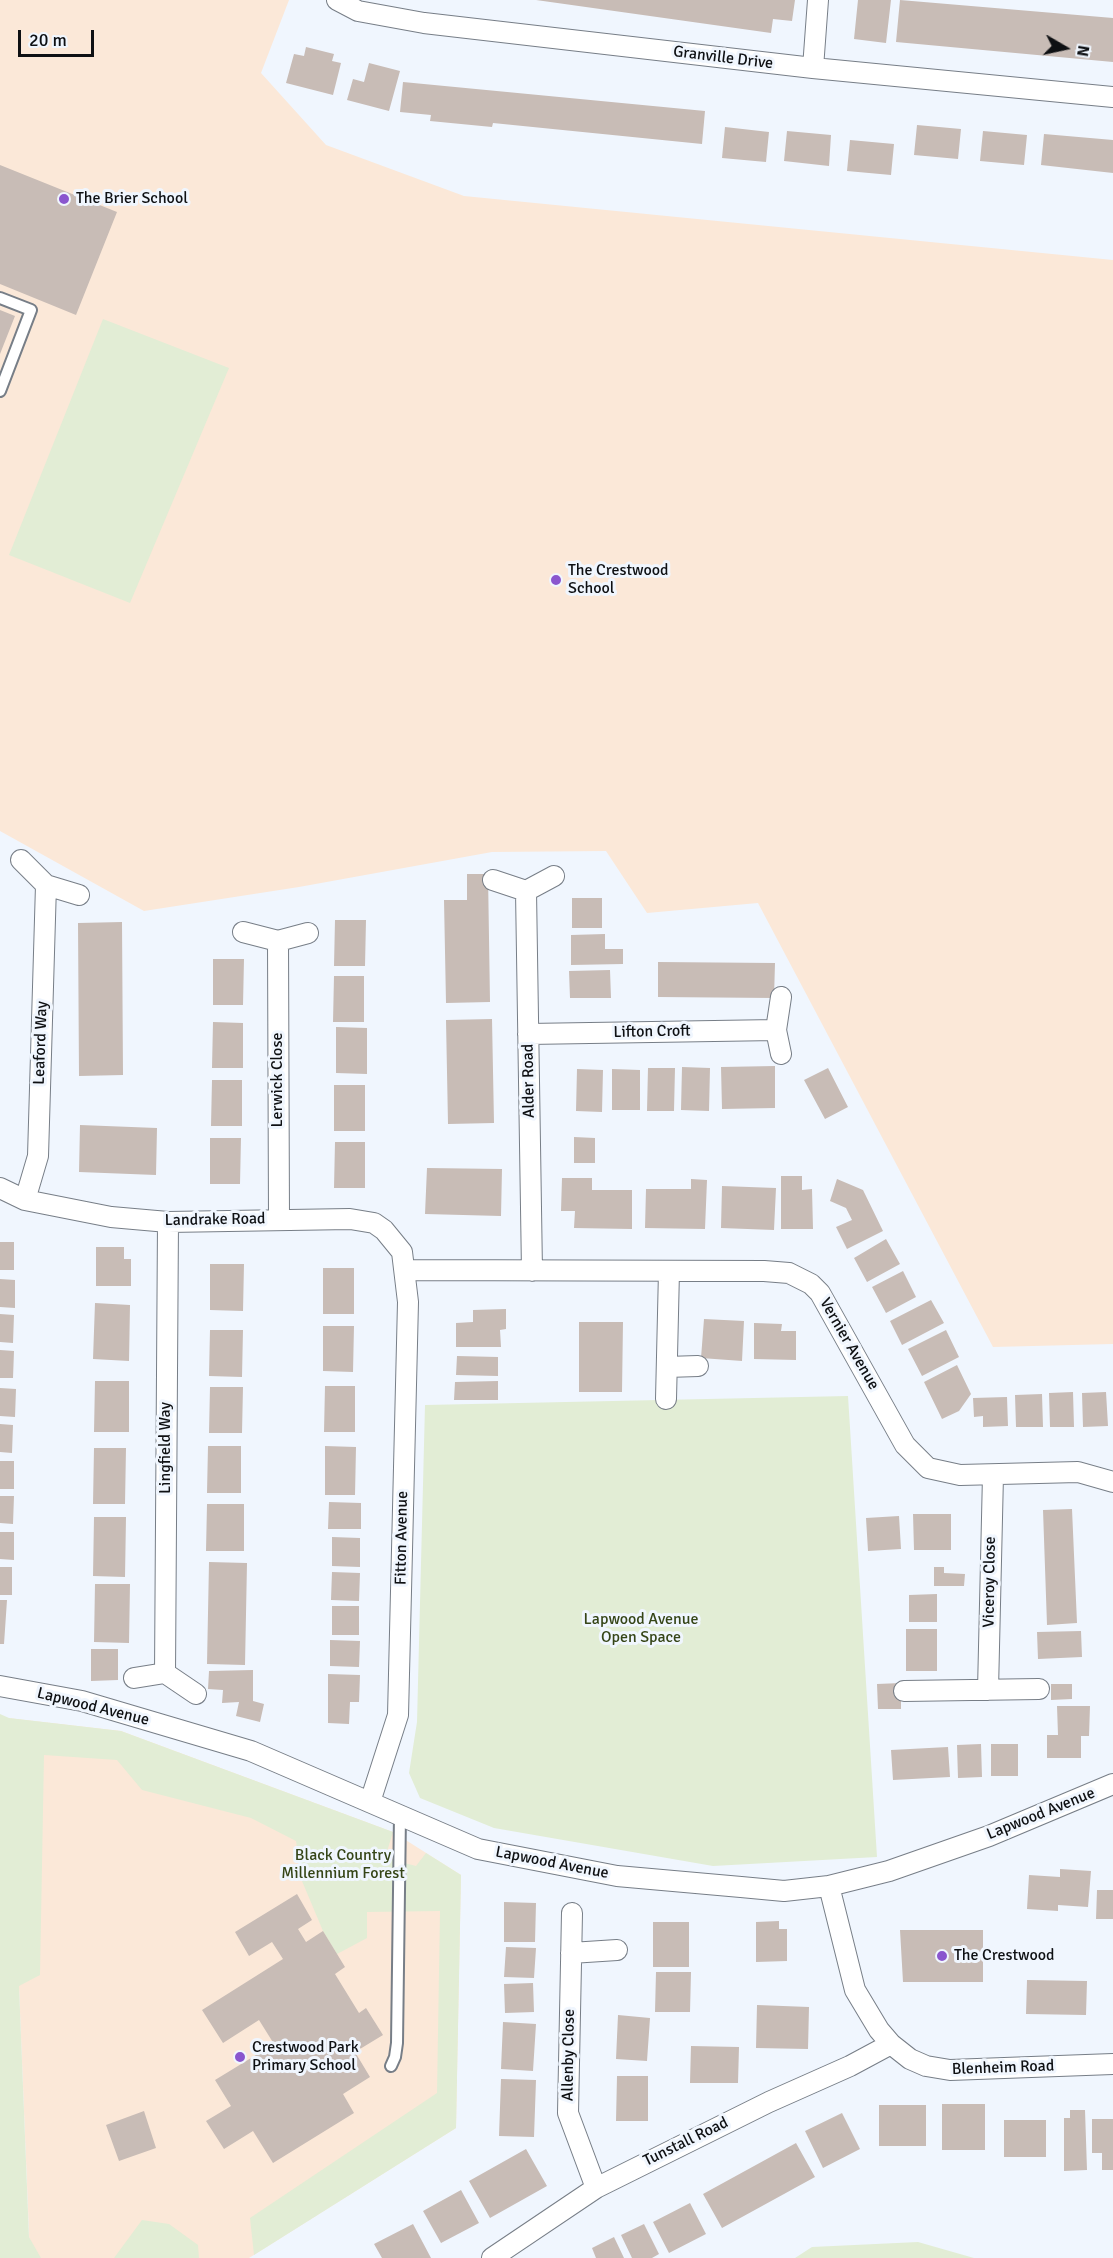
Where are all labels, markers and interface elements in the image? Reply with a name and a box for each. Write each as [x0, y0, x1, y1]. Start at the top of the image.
scale bar [21, 18, 98, 56]
north arrow [1035, 18, 1095, 78]
text: 20 m [29, 29, 67, 51]
street label: Granville Drive [672, 42, 774, 74]
text: N [1072, 44, 1094, 58]
place label: The Brier School [76, 189, 188, 209]
marker: The Brier School [57, 192, 71, 206]
place label: The Crestwood School [568, 561, 669, 599]
marker: The Crestwood School [549, 573, 563, 587]
street label: Leaford Way [30, 1001, 52, 1085]
street label: Lifton Croft [613, 1022, 691, 1042]
street label: Lerwick Close [268, 1033, 288, 1127]
street label: Alder Road [519, 1044, 539, 1118]
street label: Landrake Road [164, 1210, 266, 1230]
street label: Vernier Avenue [815, 1295, 883, 1393]
street label: Lingfield Way [156, 1402, 176, 1494]
street label: Fitton Avenue [392, 1491, 412, 1585]
street label: Viceroy Close [980, 1536, 1000, 1628]
park label: Lapwood Avenue Open Space [584, 1610, 698, 1648]
street label: Lapwood Avenue [35, 1684, 151, 1730]
street label: Lapwood Avenue [984, 1784, 1098, 1844]
street label: Lapwood Avenue [494, 1843, 610, 1883]
park label: Black Country Millennium Forest [281, 1846, 405, 1884]
place label: The Crestwood [954, 1946, 1055, 1966]
marker: The Crestwood [935, 1949, 949, 1963]
street label: Allenby Close [559, 2009, 579, 2101]
place label: Crestwood Park Primary School [252, 2038, 359, 2076]
marker: Crestwood Park Primary School [233, 2050, 247, 2064]
street label: Blenheim Road [951, 2057, 1055, 2079]
street label: Tunstall Road [641, 2113, 731, 2171]

